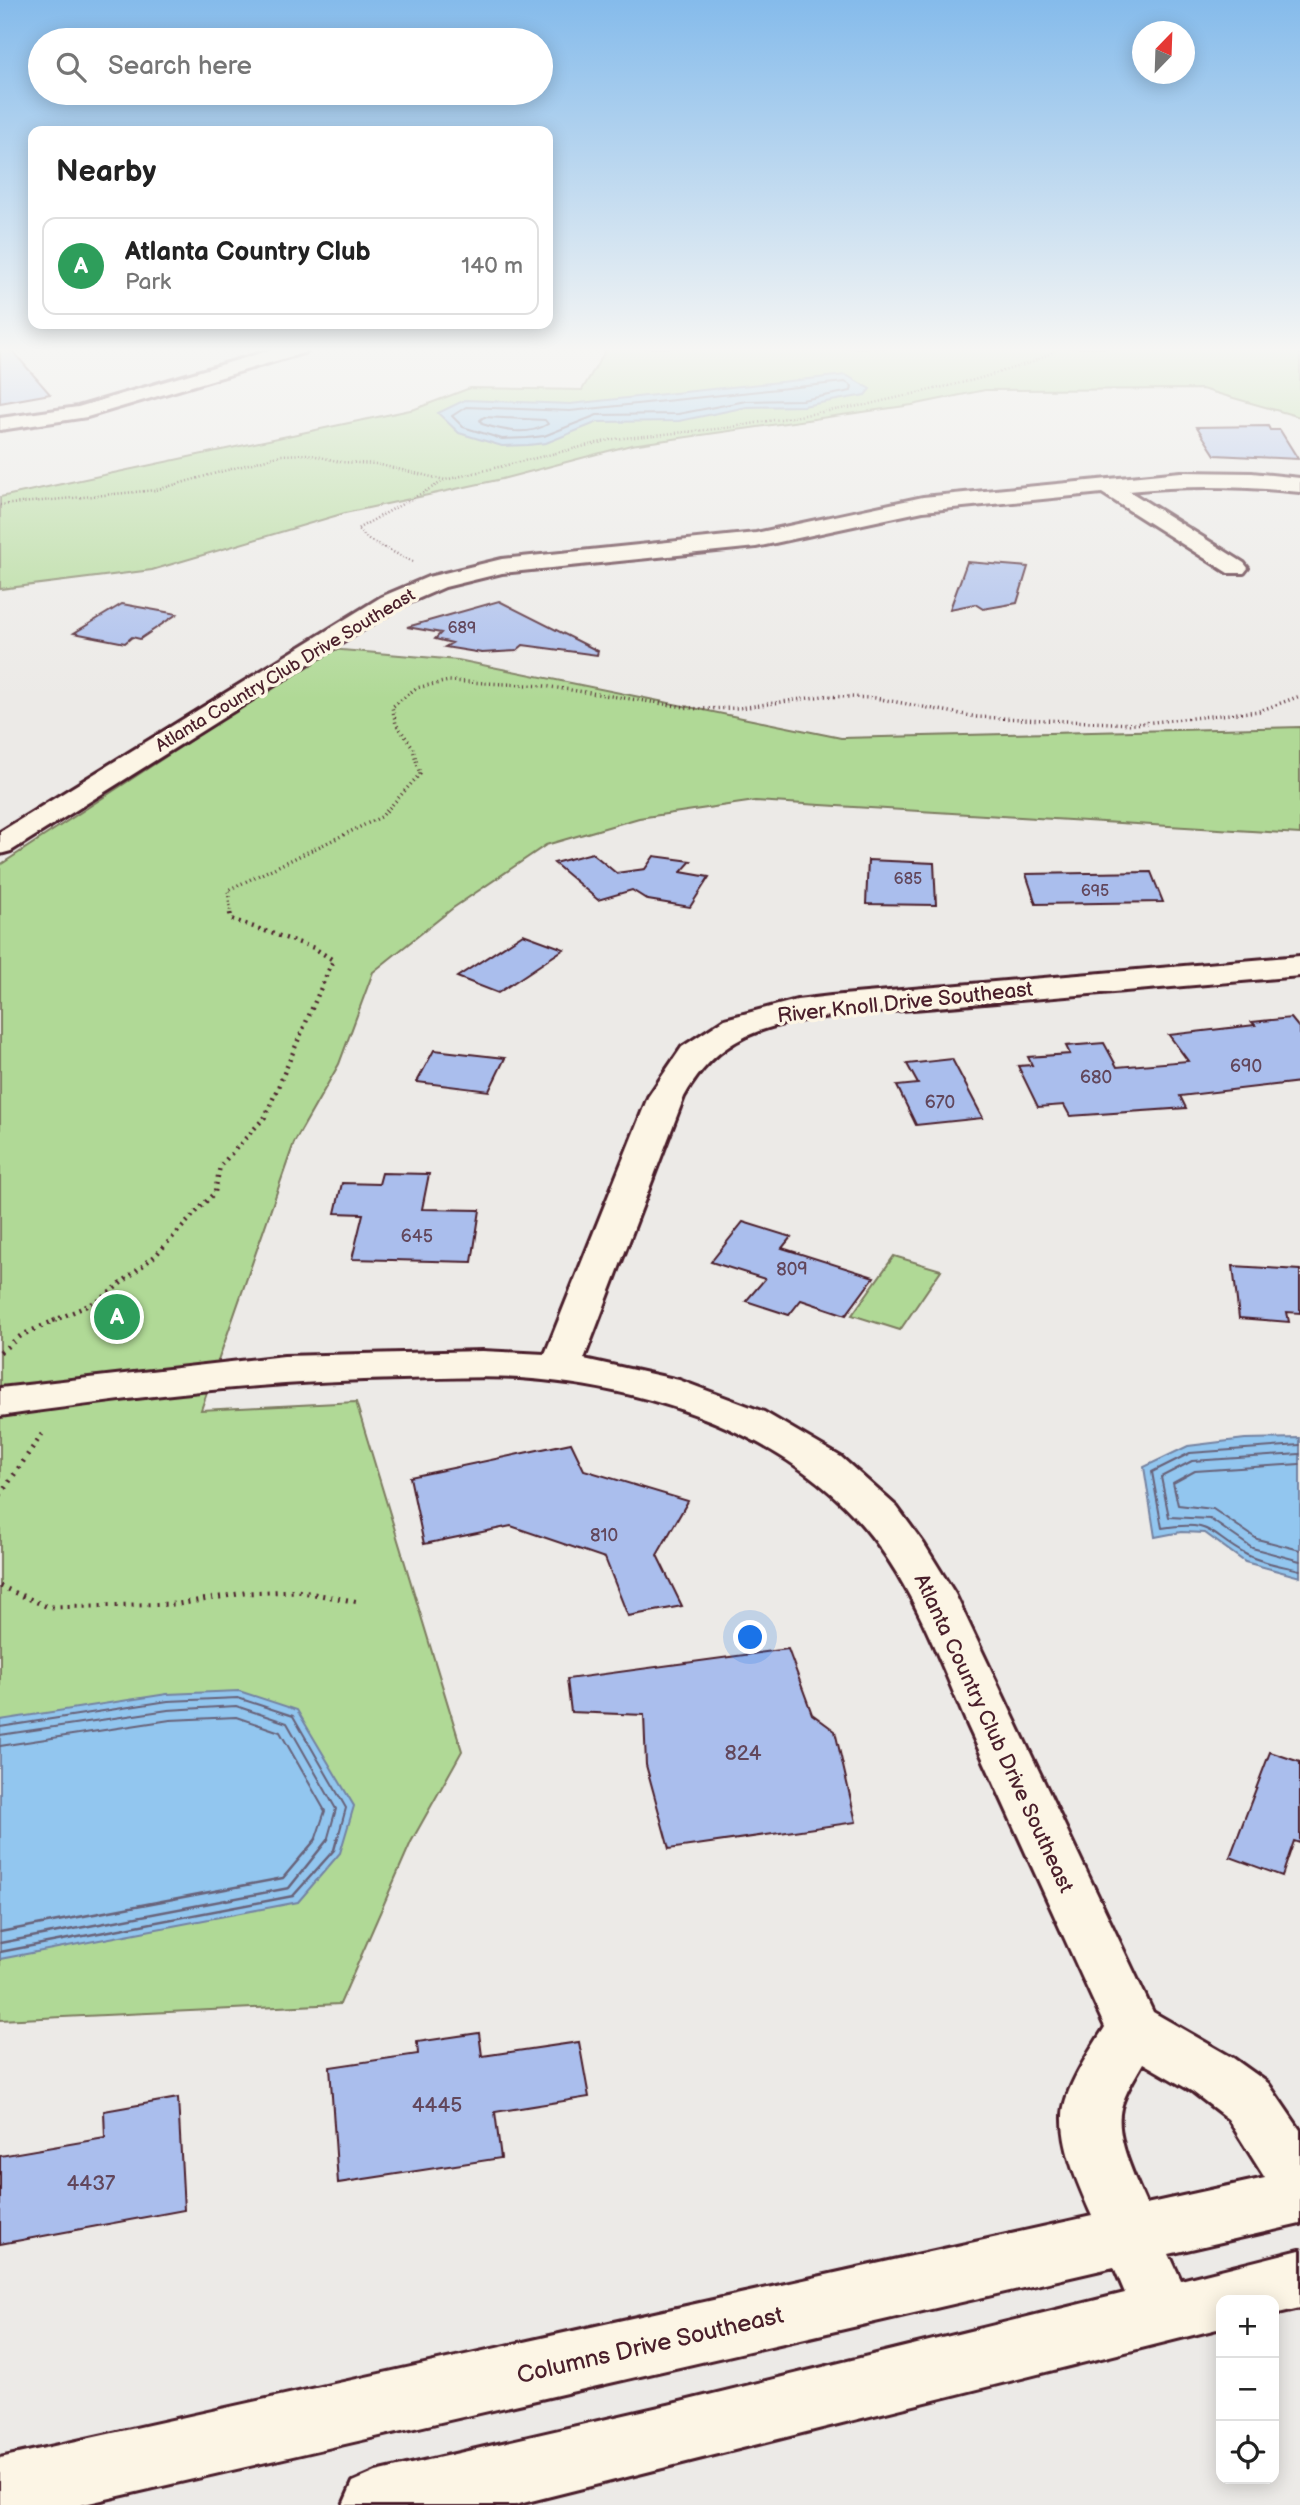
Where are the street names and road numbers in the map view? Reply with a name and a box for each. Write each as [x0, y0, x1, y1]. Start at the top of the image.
street label: Atlanta Country Club Drive Southeast [152, 584, 419, 756]
street label: River Knoll Drive Southeast [776, 977, 1035, 1028]
street label: Atlanta Country Club Drive Southeast [909, 1570, 1079, 1897]
street label: Columns Drive Southeast [514, 2301, 787, 2390]

